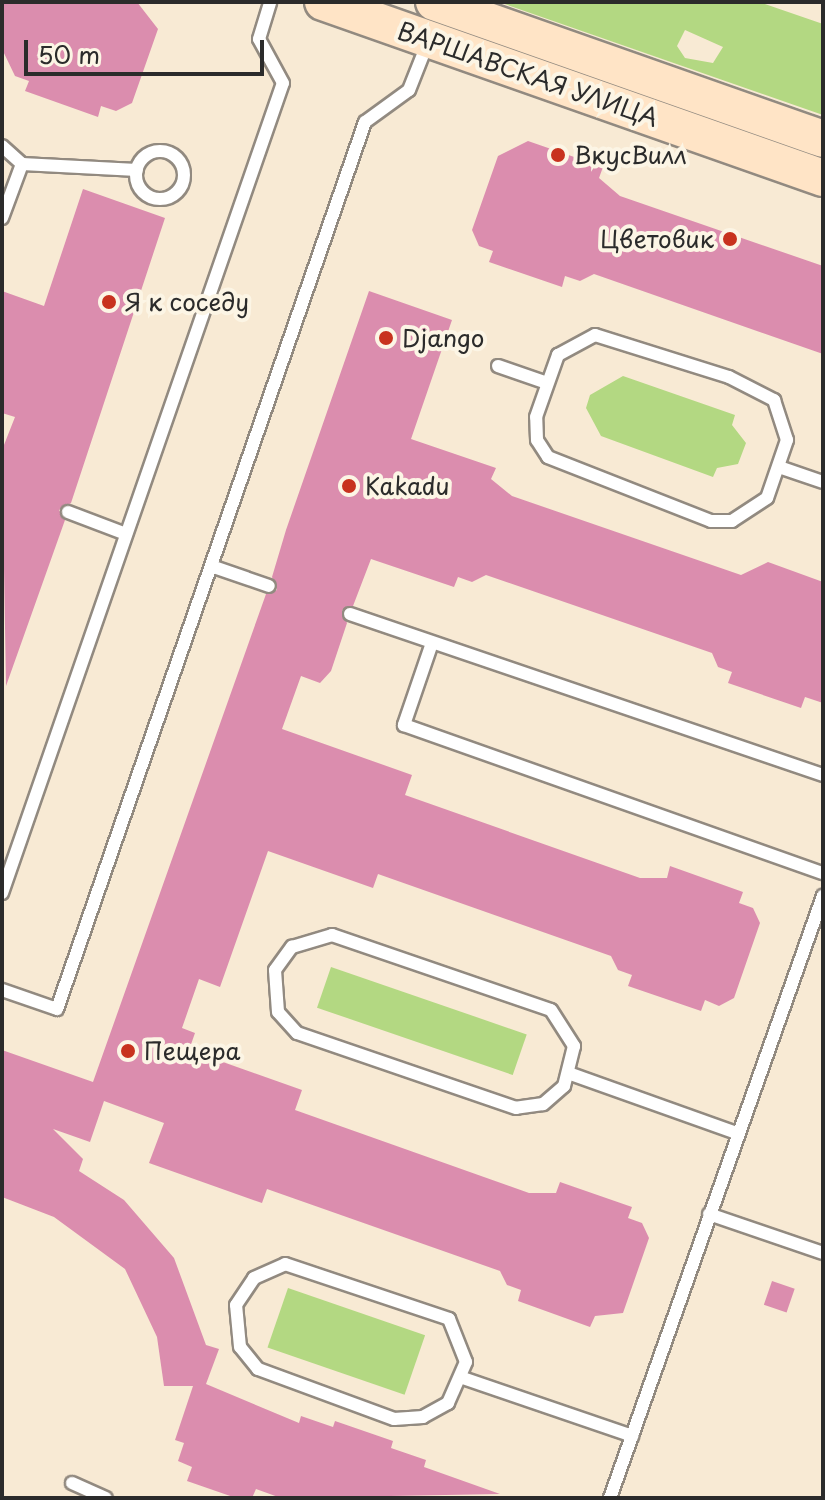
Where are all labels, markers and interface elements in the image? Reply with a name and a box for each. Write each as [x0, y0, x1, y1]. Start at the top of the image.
street label: ВАРШАВСКАЯ УЛИЦА [394, 16, 662, 132]
scale bar [28, 24, 268, 74]
text: 50 m [38, 36, 100, 72]
place label: ВкусВилл [574, 141, 687, 169]
marker: ВкусВилл [549, 146, 567, 164]
place label: Цветовик [600, 225, 714, 253]
marker: Цветовик [721, 230, 739, 248]
place label: Я к соседу [125, 288, 251, 316]
marker: Я к соседу [100, 293, 118, 311]
place label: Django [402, 324, 484, 352]
marker: Django [377, 329, 395, 347]
place label: Kakadu [365, 472, 449, 500]
marker: Kakadu [340, 477, 358, 495]
place label: Пещера [144, 1037, 241, 1065]
marker: Пещера [119, 1042, 137, 1060]

